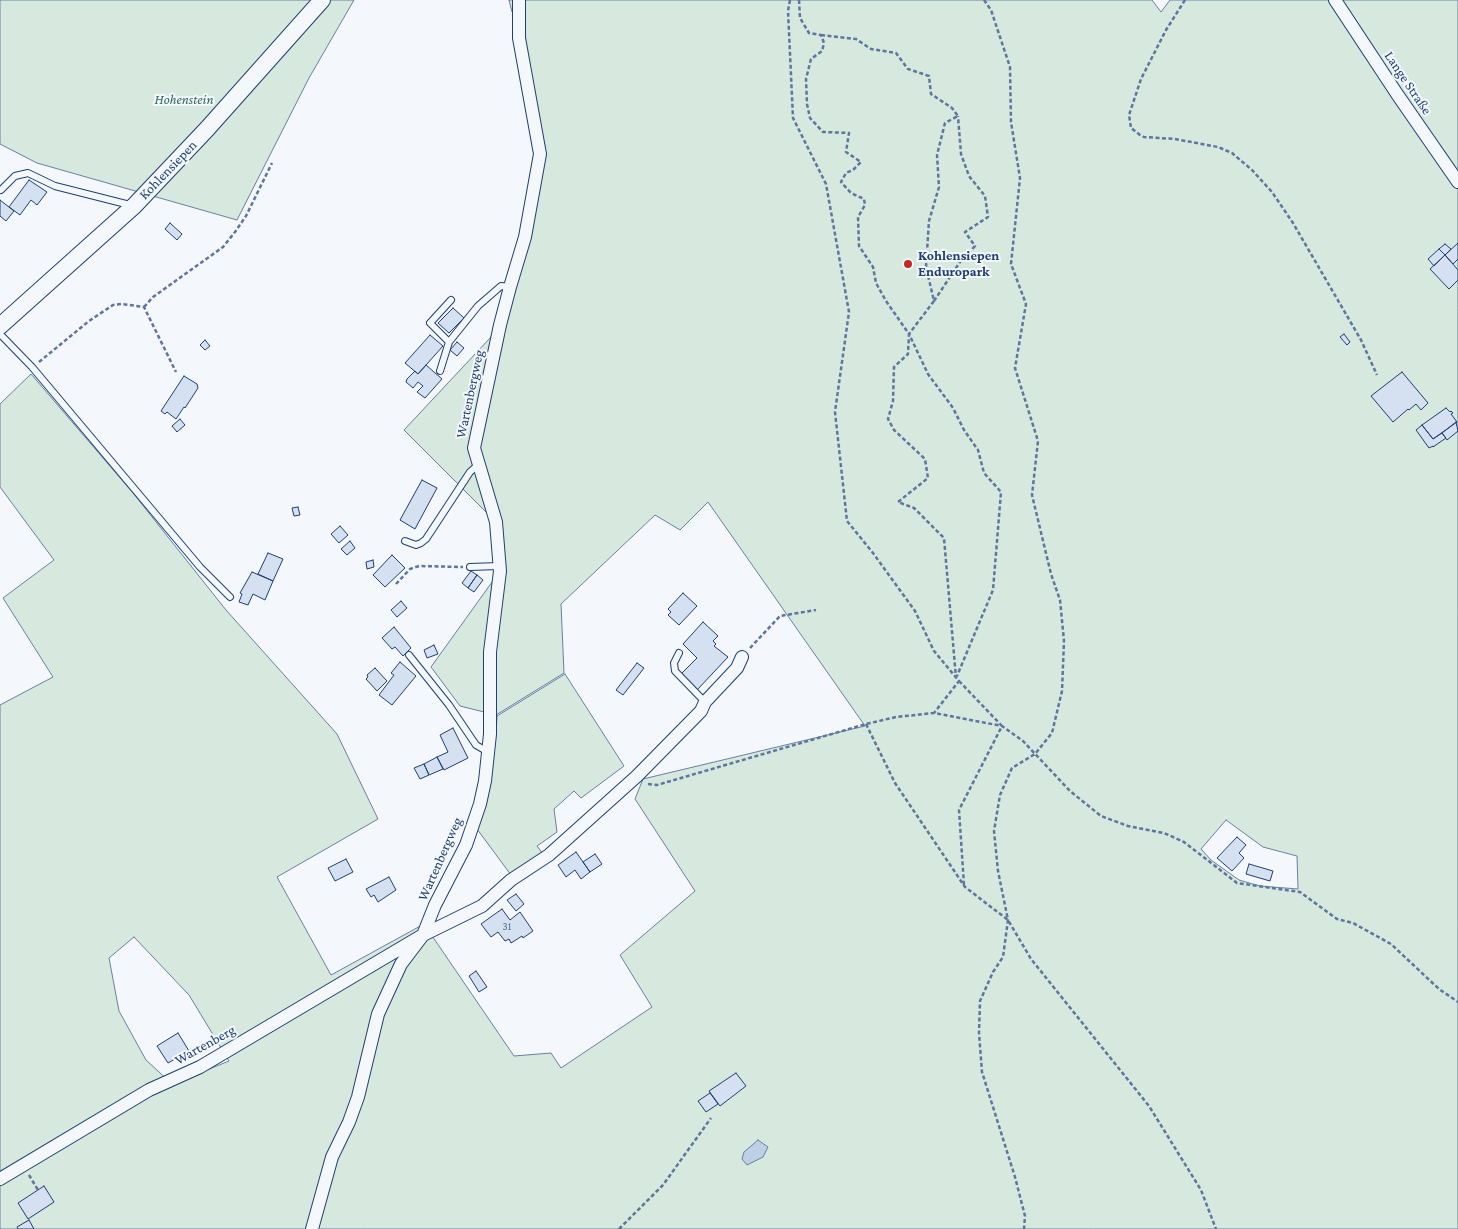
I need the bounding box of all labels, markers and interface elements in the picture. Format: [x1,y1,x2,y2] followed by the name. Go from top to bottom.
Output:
[1381,48,1435,118] street label: Lange Straße
[155,92,213,108] park label: Hohenstein
[136,137,200,203] street label: Kohlensiepen
[918,248,999,280] place label: Kohlensiepen Enduropark
[902,258,914,270] marker: Kohlensiepen Enduropark
[452,348,488,440] street label: Wartenbergweg
[414,815,466,903] street label: Wartenbergweg
[503,920,511,934] house number: 31
[172,1021,238,1069] street label: Wartenberg

